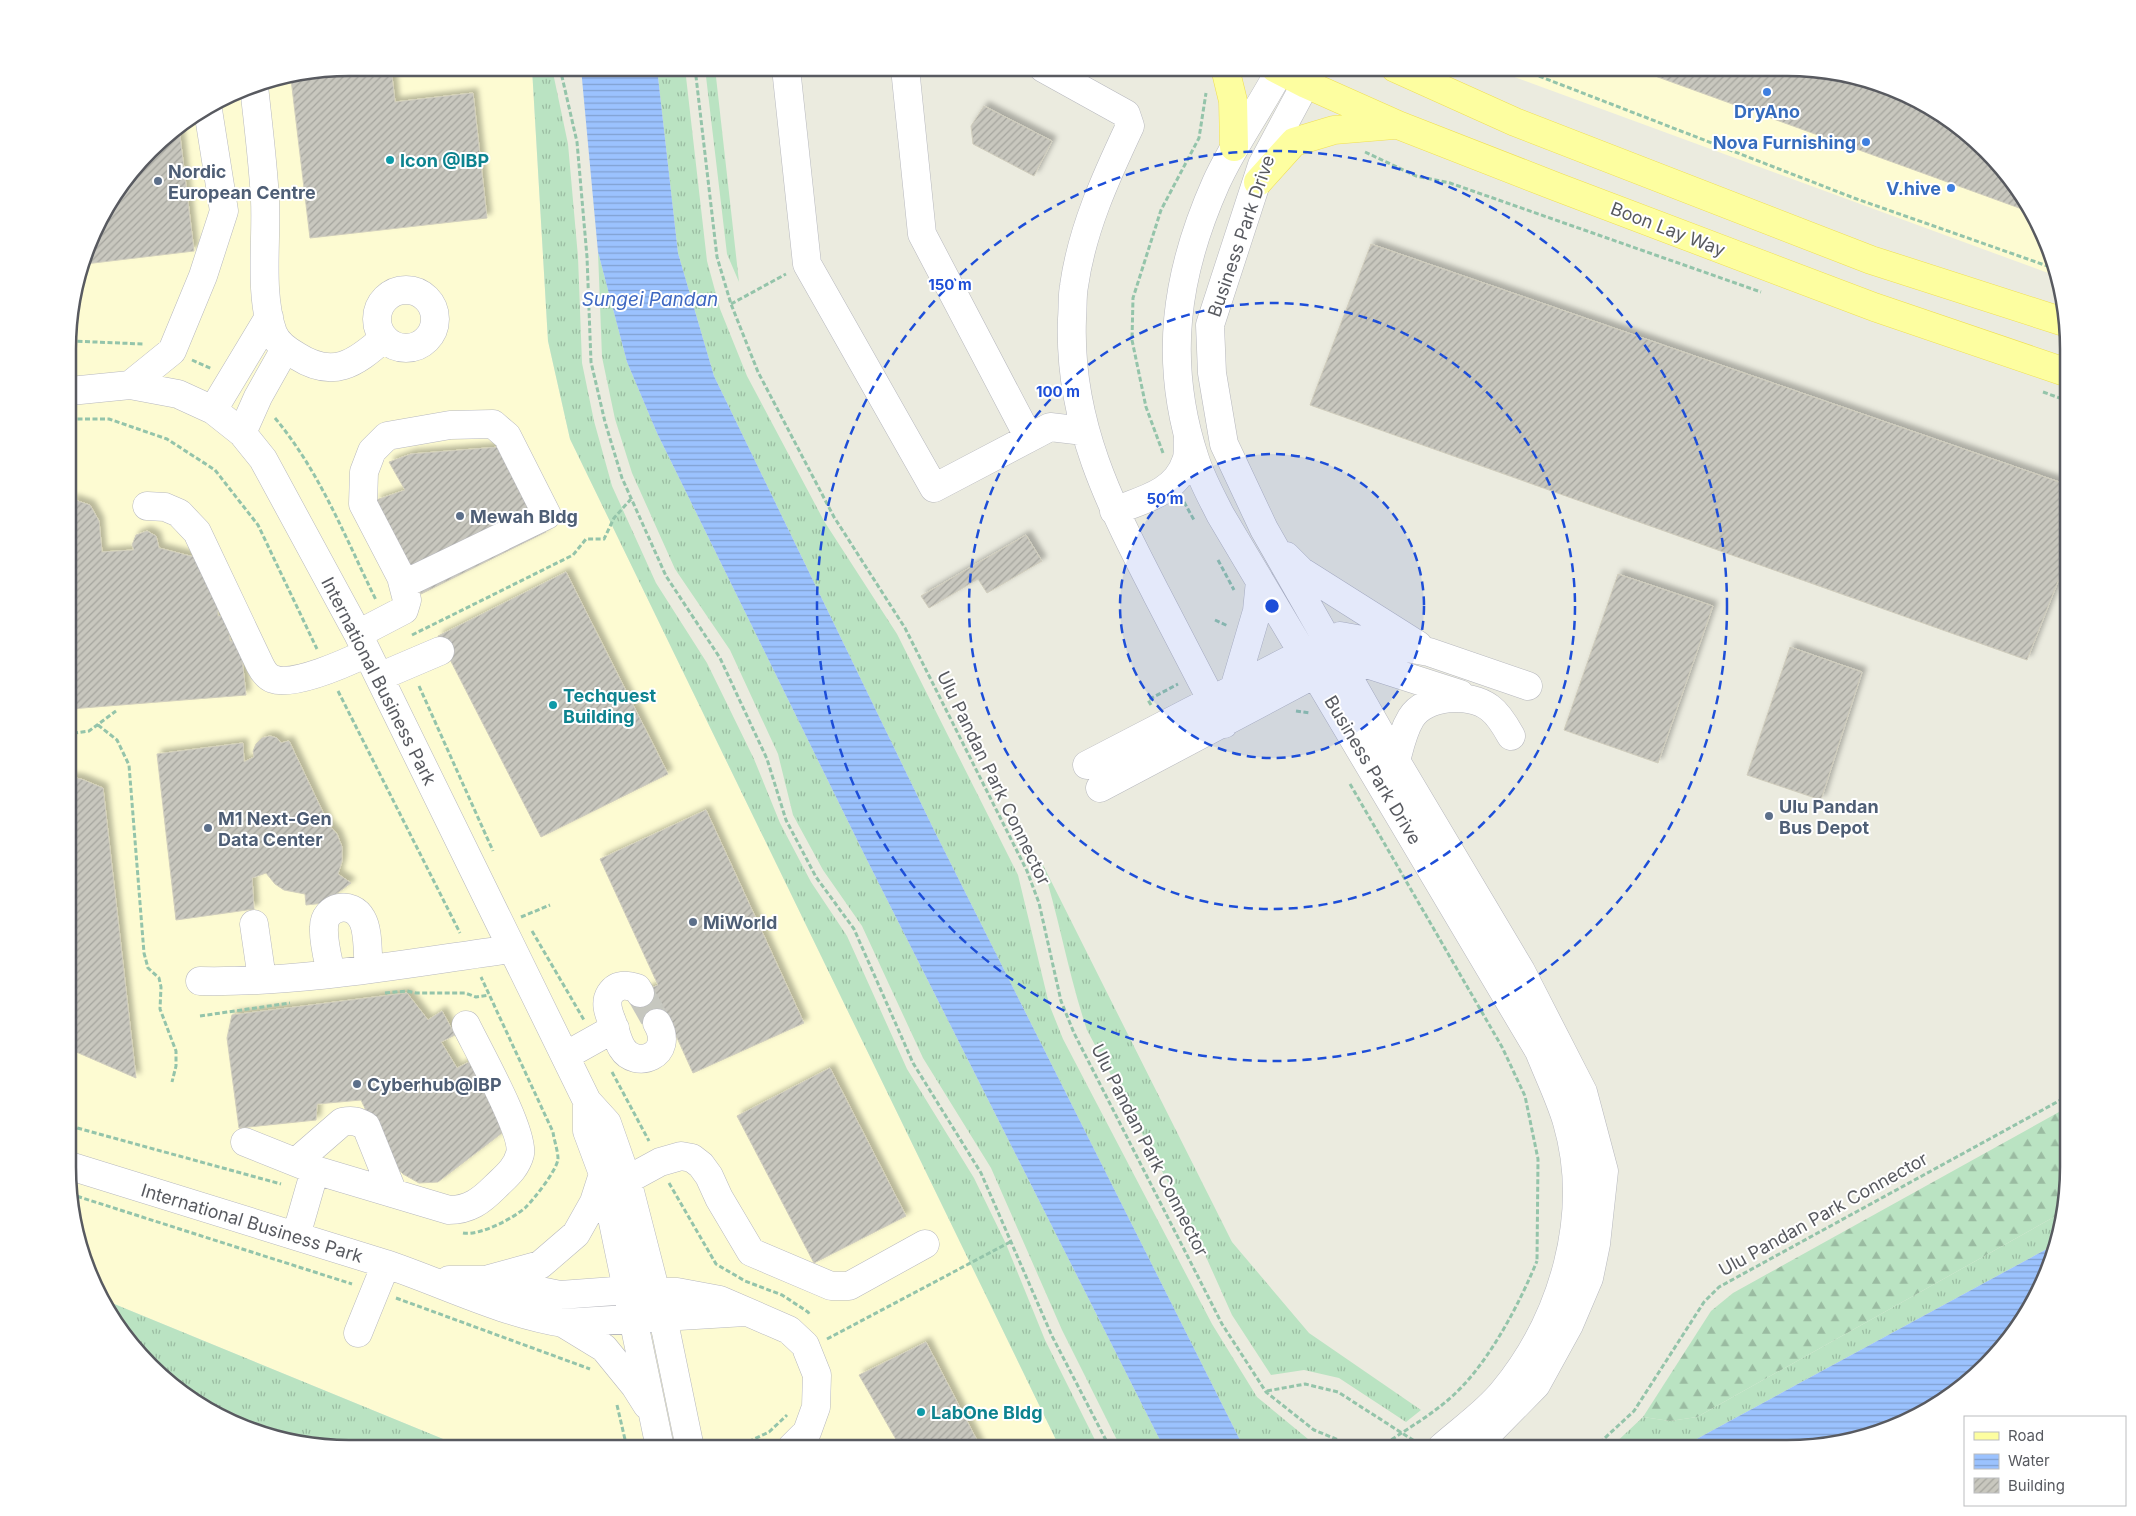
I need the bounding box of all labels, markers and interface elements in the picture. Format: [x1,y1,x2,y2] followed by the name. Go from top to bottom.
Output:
[1761,86,1773,98] marker: DryAno
[1734,101,1800,122] place label: DryAno
[1713,132,1856,153] place label: Nova Furnishing
[1860,136,1872,148] marker: Nova Furnishing
[400,150,489,171] place label: Icon @IBP
[1203,152,1279,320] street label: Business Park Drive
[384,154,396,166] marker: Icon @IBP
[168,161,316,203] place label: Nordic European Centre
[152,175,164,187] marker: Nordic European Centre
[1886,178,1941,199] place label: V.hive
[1945,182,1957,194] marker: V.hive
[1608,198,1728,260] street label: Boon Lay Way
[928,275,972,294] text: 150 m
[582,288,718,311] water label: Sungei Pandan
[1036,382,1080,401] text: 100 m
[1147,489,1183,508] text: 50 m
[470,506,578,527] place label: Mewah Bldg
[454,510,466,522] marker: Mewah Bldg
[317,573,441,789] street label: International Business Park
[1263,597,1281,615] centre of rings
[933,668,1055,889] street label: Ulu Pandan Park Connector
[563,685,656,727] place label: Techquest Building
[1320,692,1426,848] street label: Business Park Drive
[547,699,559,711] marker: Techquest Building
[1779,796,1879,838] place label: Ulu Pandan Bus Depot
[218,808,332,850] place label: M1 Next-Gen Data Center
[1763,810,1775,822] marker: Ulu Pandan Bus Depot
[202,822,214,834] marker: M1 Next-Gen Data Center
[703,912,777,933] place label: MiWorld
[687,916,699,928] marker: MiWorld
[1087,1040,1213,1260] street label: Ulu Pandan Park Connector
[367,1074,502,1095] place label: Cyberhub@IBP
[351,1078,363,1090] marker: Cyberhub@IBP
[1715,1148,1931,1280] street label: Ulu Pandan Park Connector
[139,1179,365,1267] street label: International Business Park
[931,1402,1043,1423] place label: LabOne Bldg
[915,1406,927,1418] marker: LabOne Bldg
[1964,1416,2126,1506] legend
[2008,1426,2044,1445] text: Road
[2008,1451,2050,1470] text: Water
[2008,1476,2065,1495] text: Building

